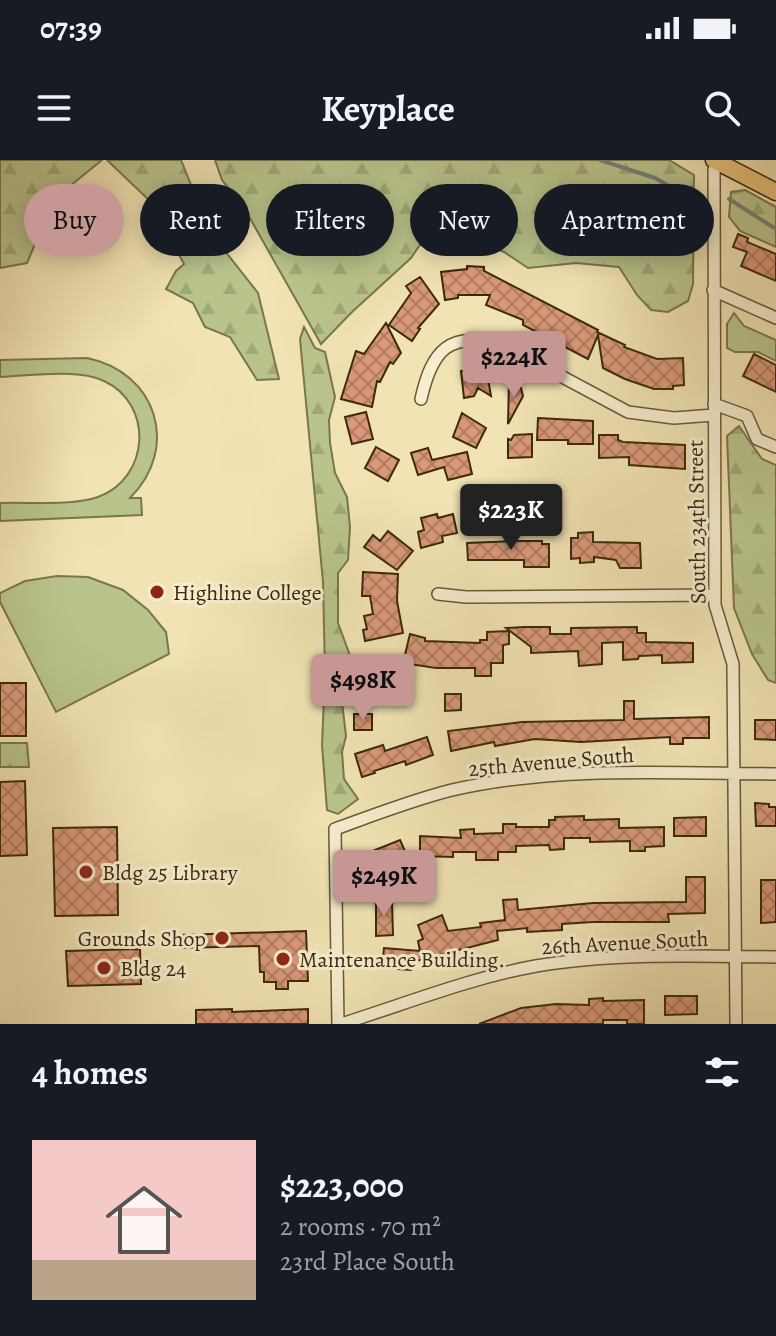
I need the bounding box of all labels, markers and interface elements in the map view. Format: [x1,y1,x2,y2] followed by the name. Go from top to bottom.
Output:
[40,8,102,48] text: 07:39
[321,84,455,133] text: Keyplace
[32,86,76,130] icon: menu
[700,86,744,130] icon: search
[24,184,124,256] chip: Buy
[140,184,250,256] chip: Rent
[266,184,394,256] chip: Filters
[410,184,518,256] chip: New
[534,184,714,256] chip: Apartment
[458,331,570,399] pin: $224K
[481,339,547,374] text: $224K
[681,439,713,604] street label: South 234th Street
[455,484,567,552] pin: $223K
[478,492,544,527] text: $223K
[173,578,322,608] place label: Highline College
[148,583,166,601] marker: Highline College
[307,654,419,722] pin: $498K
[330,662,396,697] text: $498K
[467,740,635,784] street label: 25th Avenue South
[328,850,440,918] pin: $249K
[102,858,238,888] place label: Bldg 25 Library
[351,858,417,893] text: $249K
[77,863,95,881] marker: Bldg 25 Library
[78,924,206,954] place label: Grounds Shop
[541,924,709,962] street label: 26th Avenue South
[213,929,231,947] marker: Grounds Shop
[299,945,505,975] place label: Maintenance Building.
[274,950,292,968] marker: Maintenance Building.
[120,954,186,984] place label: Bldg 24
[95,959,113,977] marker: Bldg 24
[32,1049,148,1096] text: 4 homes
[700,1050,744,1094] icon: filters
[280,1162,404,1209] text: $223,000
[96,1172,192,1268] icon: home
[280,1209,441,1244] text: 2 rooms · 70 m²
[280,1244,455,1279] text: 23rd Place South

